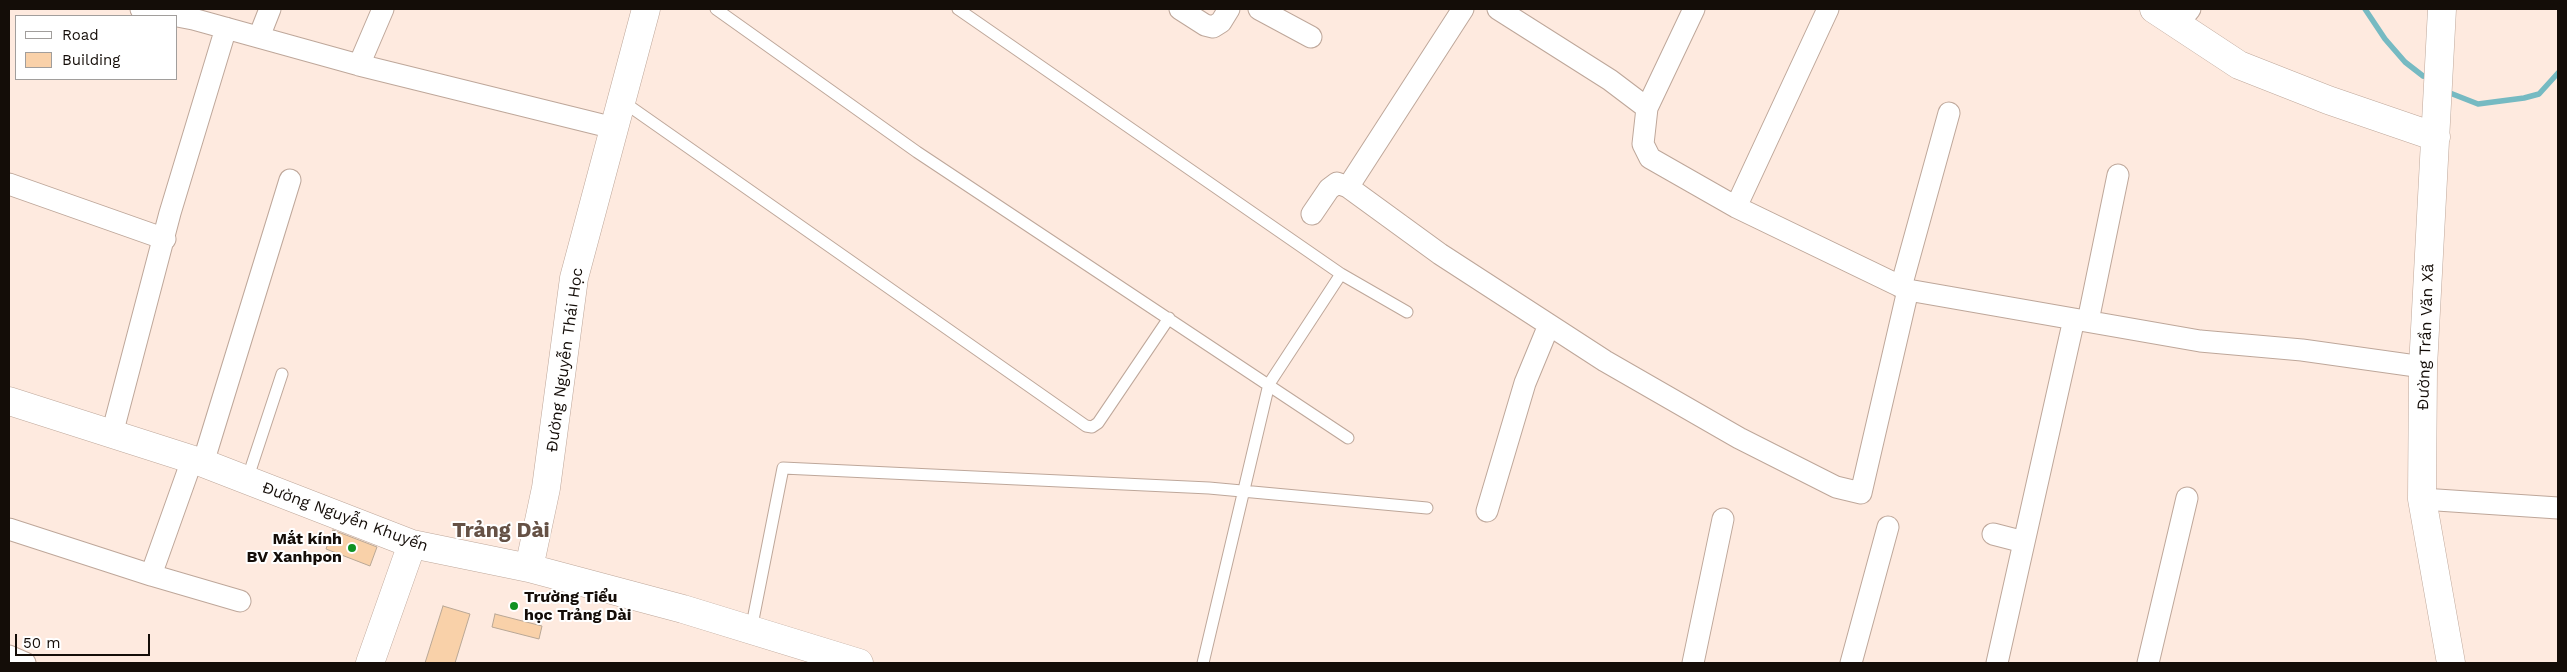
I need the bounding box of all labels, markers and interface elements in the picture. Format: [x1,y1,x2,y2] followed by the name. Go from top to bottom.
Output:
[15,15,178,80] legend
[62,26,99,44] text: Road
[62,51,120,69] text: Building
[2414,263,2438,411] street label: Đường Trần Văn Xã
[543,267,587,453] street label: Đường Nguyễn Thái Học
[259,478,431,556] street label: Đường Nguyễn Khuyến
[452,518,550,544] district label: Trảng Dài
[246,529,342,567] place label: Mắt kính BV Xanhpon
[346,542,358,554] marker: Mắt kính BV Xanhpon
[524,587,631,625] place label: Trường Tiểu học Trảng Dài
[508,600,520,612] marker: Trường Tiểu học Trảng Dài
[18,624,152,656] scale bar
[23,634,60,652] text: 50 m

